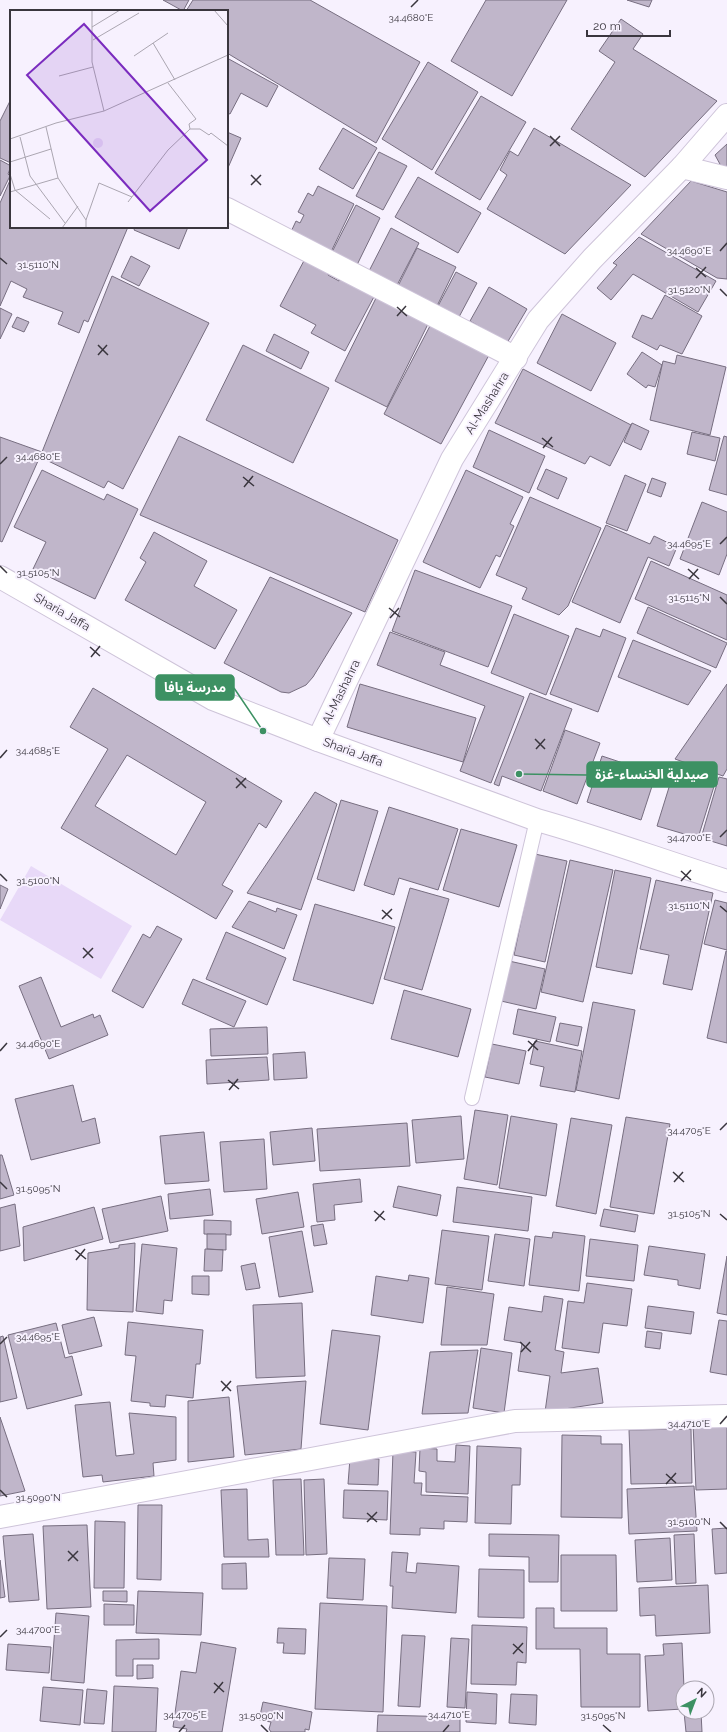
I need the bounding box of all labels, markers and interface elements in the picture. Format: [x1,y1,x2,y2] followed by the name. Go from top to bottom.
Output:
[10,10,228,228] inset map
[389,12,433,23] text: 34.4680°E
[587,12,670,38] scale bar
[593,19,621,33] text: 20 m
[667,245,711,256] text: 34.4690°E
[17,259,59,270] text: 31.5110°N
[668,284,710,295] text: 31.5120°N
[462,369,512,437] street label: Al-Mashahra
[16,451,60,462] text: 34.4680°E
[667,538,711,549] text: 34.4695°E
[16,567,60,578] text: 31.5105°N
[31,590,93,634] street label: Sharia Jaffa
[668,592,710,603] text: 31.5115°N
[319,657,363,727] street label: Al-Mashahra
[156,675,234,700] callout: مدرسة يافا
[164,680,226,695] text: مدرسة يافا
[321,735,385,769] street label: Sharia Jaffa
[16,745,60,756] text: 34.4685°E
[587,762,717,787] callout: صيدلية الخنساء-غزة
[595,767,709,782] text: صيدلية الخنساء-غزة
[667,832,711,843] text: 34.4700°E
[16,875,60,886] text: 31.5100°N
[668,900,710,911] text: 31.5110°N
[16,1038,60,1049] text: 34.4690°E
[667,1125,711,1136] text: 34.4705°E
[16,1183,60,1194] text: 31.5095°N
[667,1208,711,1219] text: 31.5105°N
[16,1331,60,1342] text: 34.4695°E
[668,1418,710,1429] text: 34.4710°E
[15,1492,61,1503] text: 31.5090°N
[667,1516,711,1527] text: 31.5100°N
[16,1624,60,1635] text: 34.4700°E
[675,1680,715,1720] north arrow
[694,1685,709,1701] text: N
[163,1709,207,1720] text: 34.4705°E
[428,1709,470,1720] text: 34.4710°E
[238,1710,284,1721] text: 31.5090°N
[581,1710,625,1721] text: 31.5095°N

